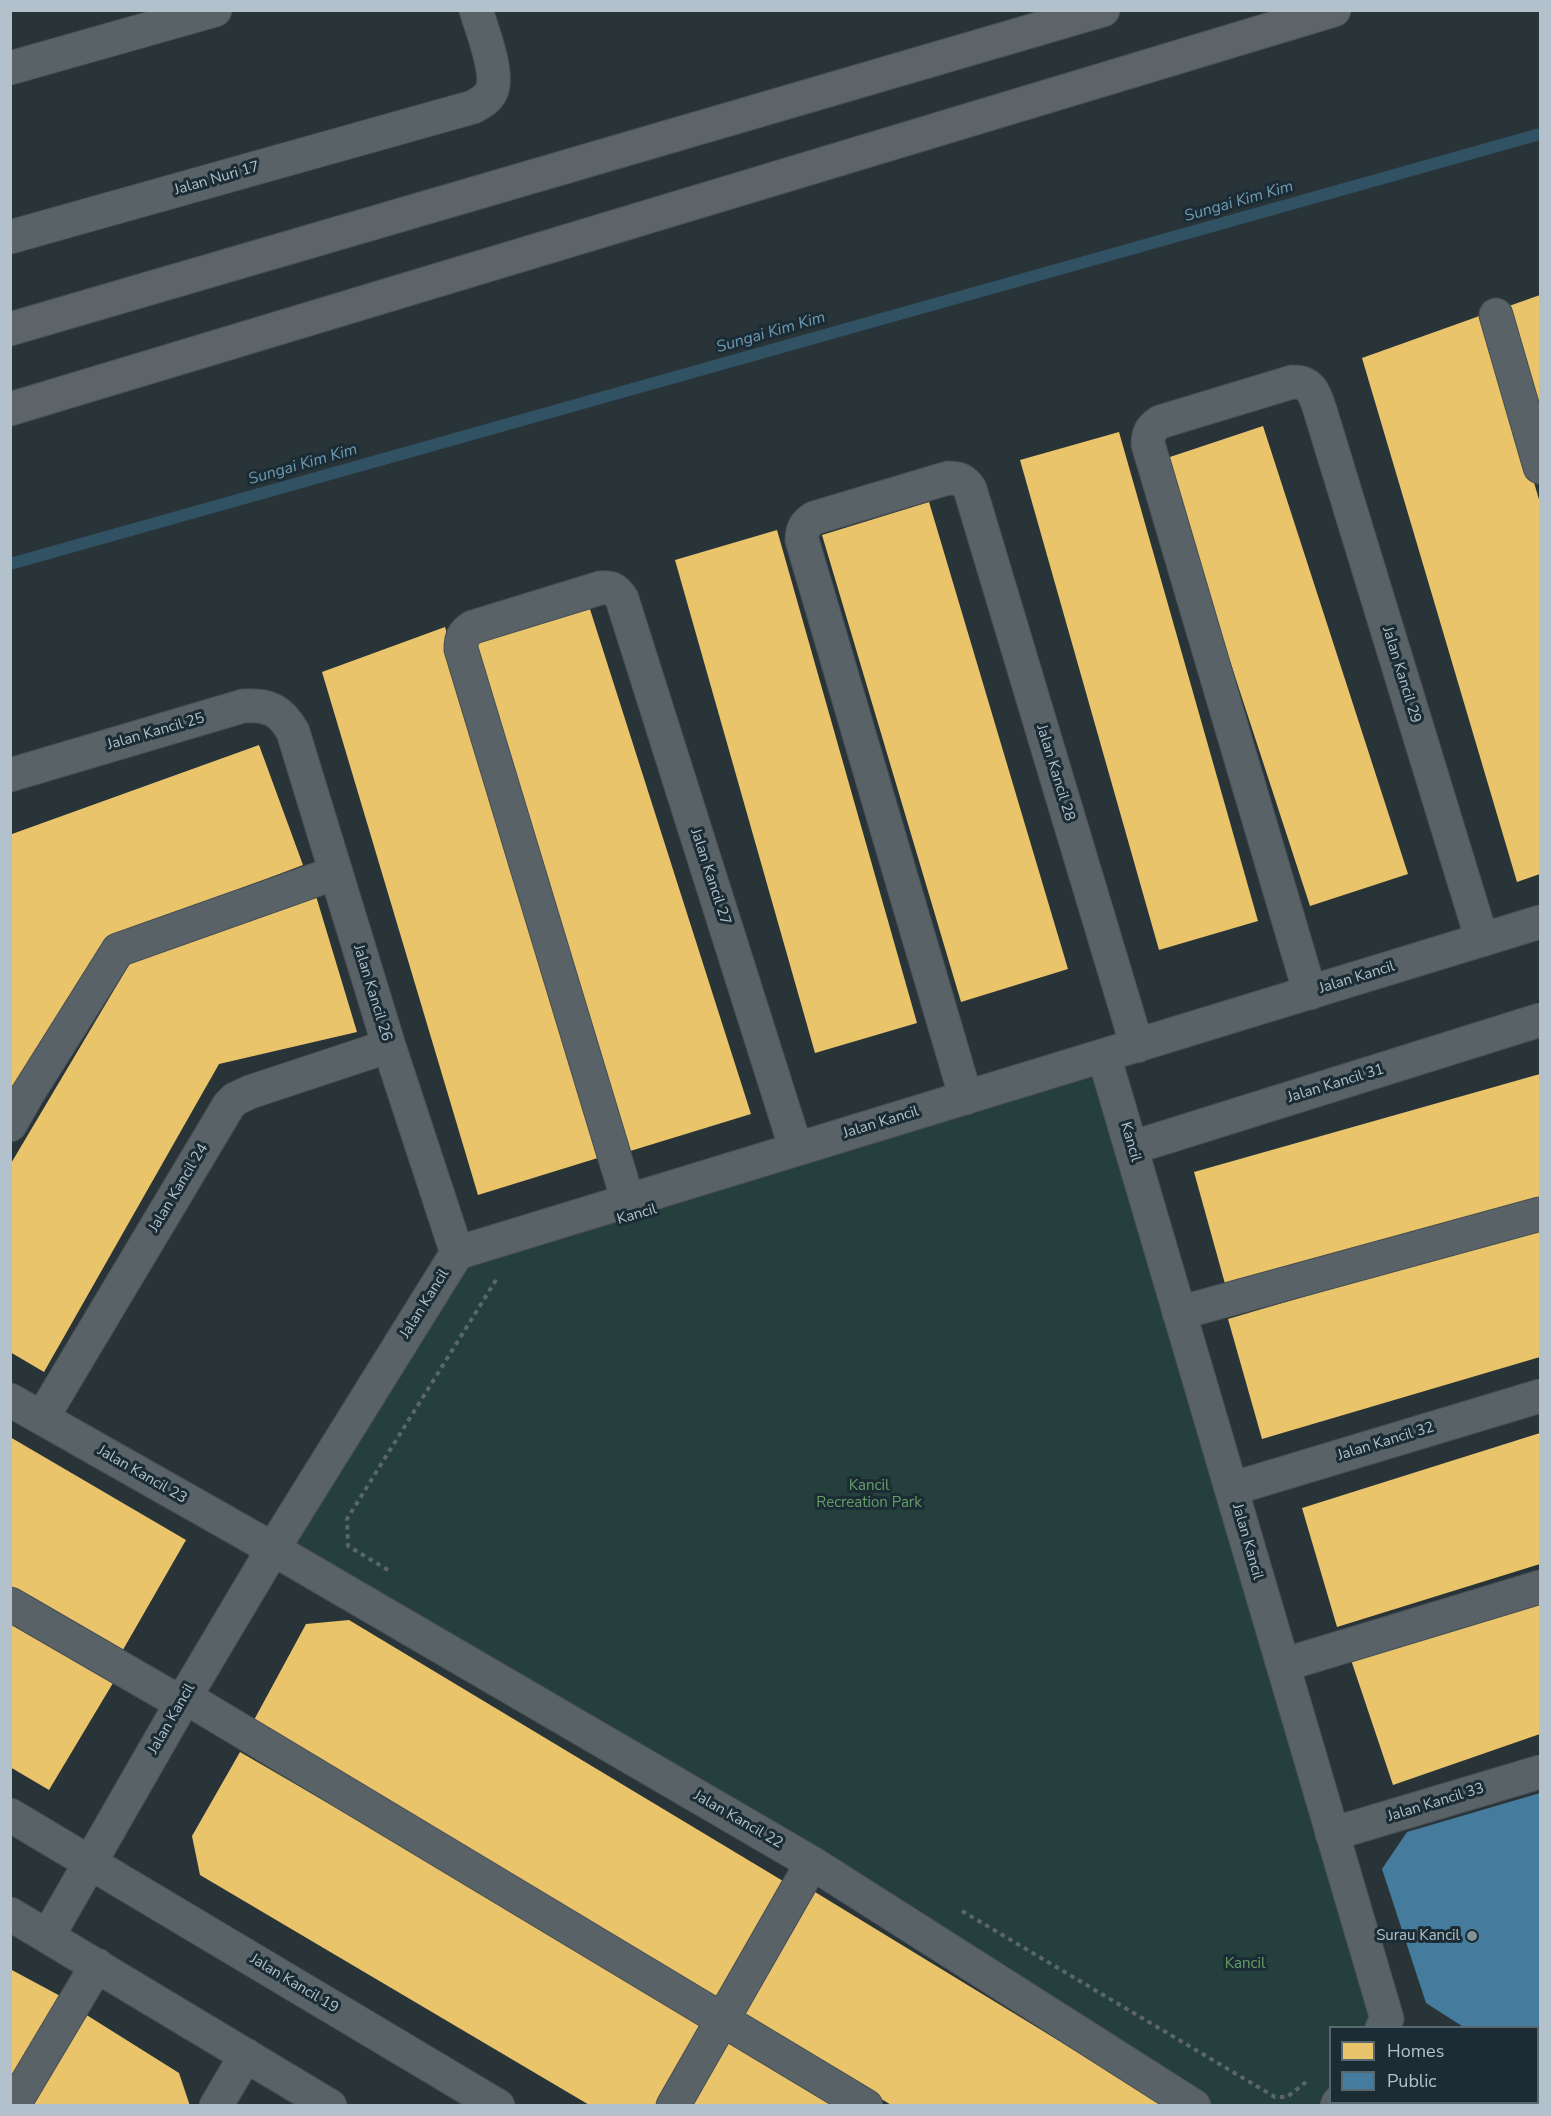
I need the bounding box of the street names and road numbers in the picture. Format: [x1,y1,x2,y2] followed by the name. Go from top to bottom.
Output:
[172,158,262,200] street label: Jalan Nuri 17
[1378,624,1424,726] street label: Jalan Kancil 29
[105,710,207,754] street label: Jalan Kancil 25
[1032,722,1078,824] street label: Jalan Kancil 28
[686,827,734,927] street label: Jalan Kancil 27
[349,942,395,1044] street label: Jalan Kancil 26
[1317,958,1397,998] street label: Jalan Kancil
[1285,1061,1387,1107] street label: Jalan Kancil 31
[841,1103,921,1143] street label: Jalan Kancil
[1116,1120,1144,1164] street label: Kancil
[145,1140,213,1236] street label: Jalan Kancil 24
[615,1201,659,1229] street label: Kancil
[397,1266,453,1342] street label: Jalan Kancil
[1335,1419,1437,1465] street label: Jalan Kancil 32
[94,1442,190,1508] street label: Jalan Kancil 23
[1228,1502,1266,1582] street label: Jalan Kancil
[145,1681,199,1757] street label: Jalan Kancil
[1385,1780,1487,1826] street label: Jalan Kancil 33
[690,1787,786,1853] street label: Jalan Kancil 22
[246,1950,342,2018] street label: Jalan Kancil 19

